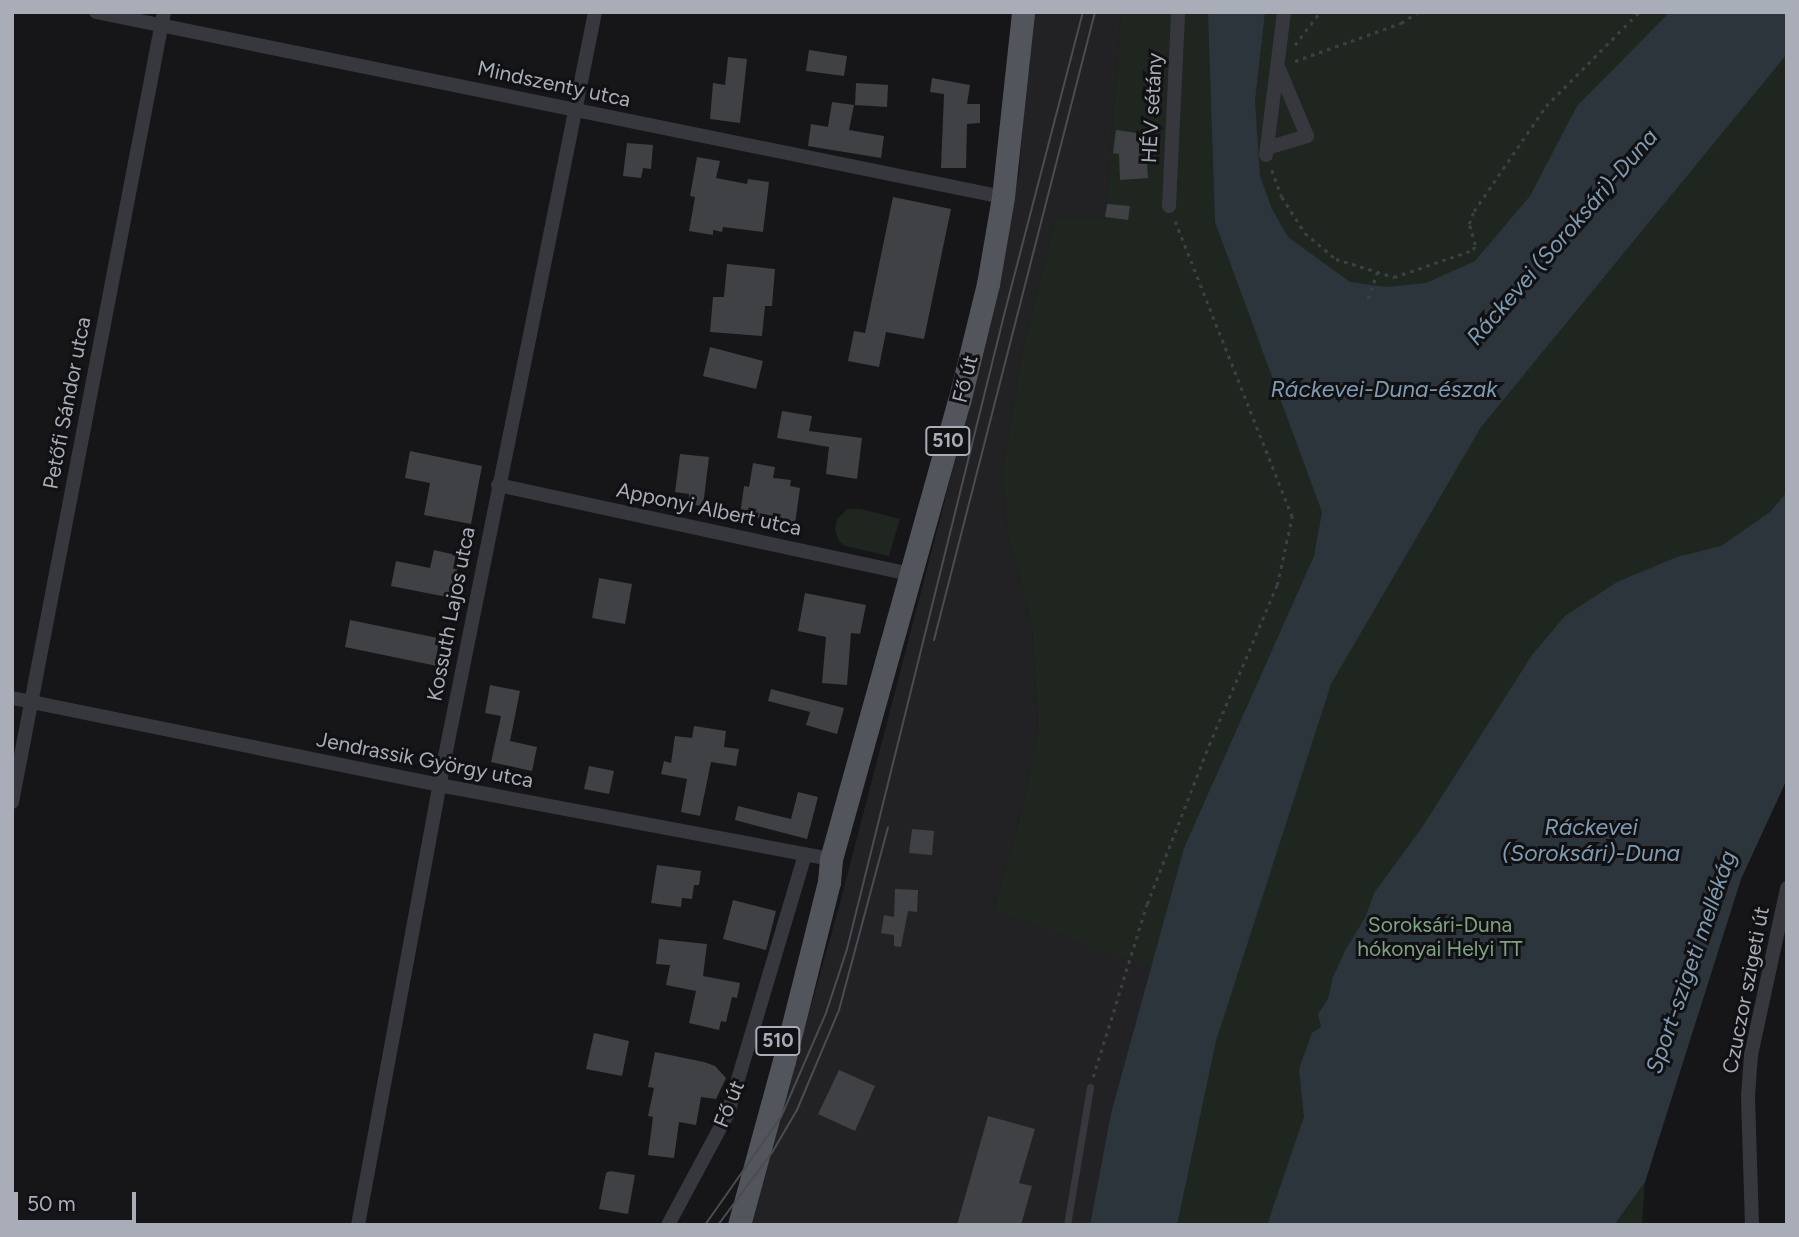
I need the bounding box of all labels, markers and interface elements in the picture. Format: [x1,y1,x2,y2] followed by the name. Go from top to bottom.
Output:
[1137,52,1167,164] street label: HÉV sétány
[475,55,633,113] street label: Mindszenty utca
[1461,123,1663,351] water label: Ráckevei (Soroksári)-Duna
[38,315,96,491] street label: Petőfi Sándor utca
[947,353,983,405] street label: Fő út
[1270,375,1498,403] water label: Ráckevei-Duna-észak
[925,426,971,456] road number: 510
[614,477,804,541] street label: Apponyi Albert utca
[422,525,480,703] street label: Kossuth Lajos utca
[315,727,535,793] street label: Jendrassik György utca
[1502,813,1680,867] water label: Ráckevei (Soroksári)-Duna
[1640,847,1742,1077] water label: Sport-szigeti mellékág
[1717,904,1775,1076] street label: Czuczor szigeti út
[1357,912,1523,962] park label: Soroksári-Duna hókonyai Helyi TT
[755,1026,801,1056] road number: 510
[708,1077,750,1131] street label: Fő út
[18,1178,140,1222] scale bar
[27,1191,76,1216] text: 50 m

